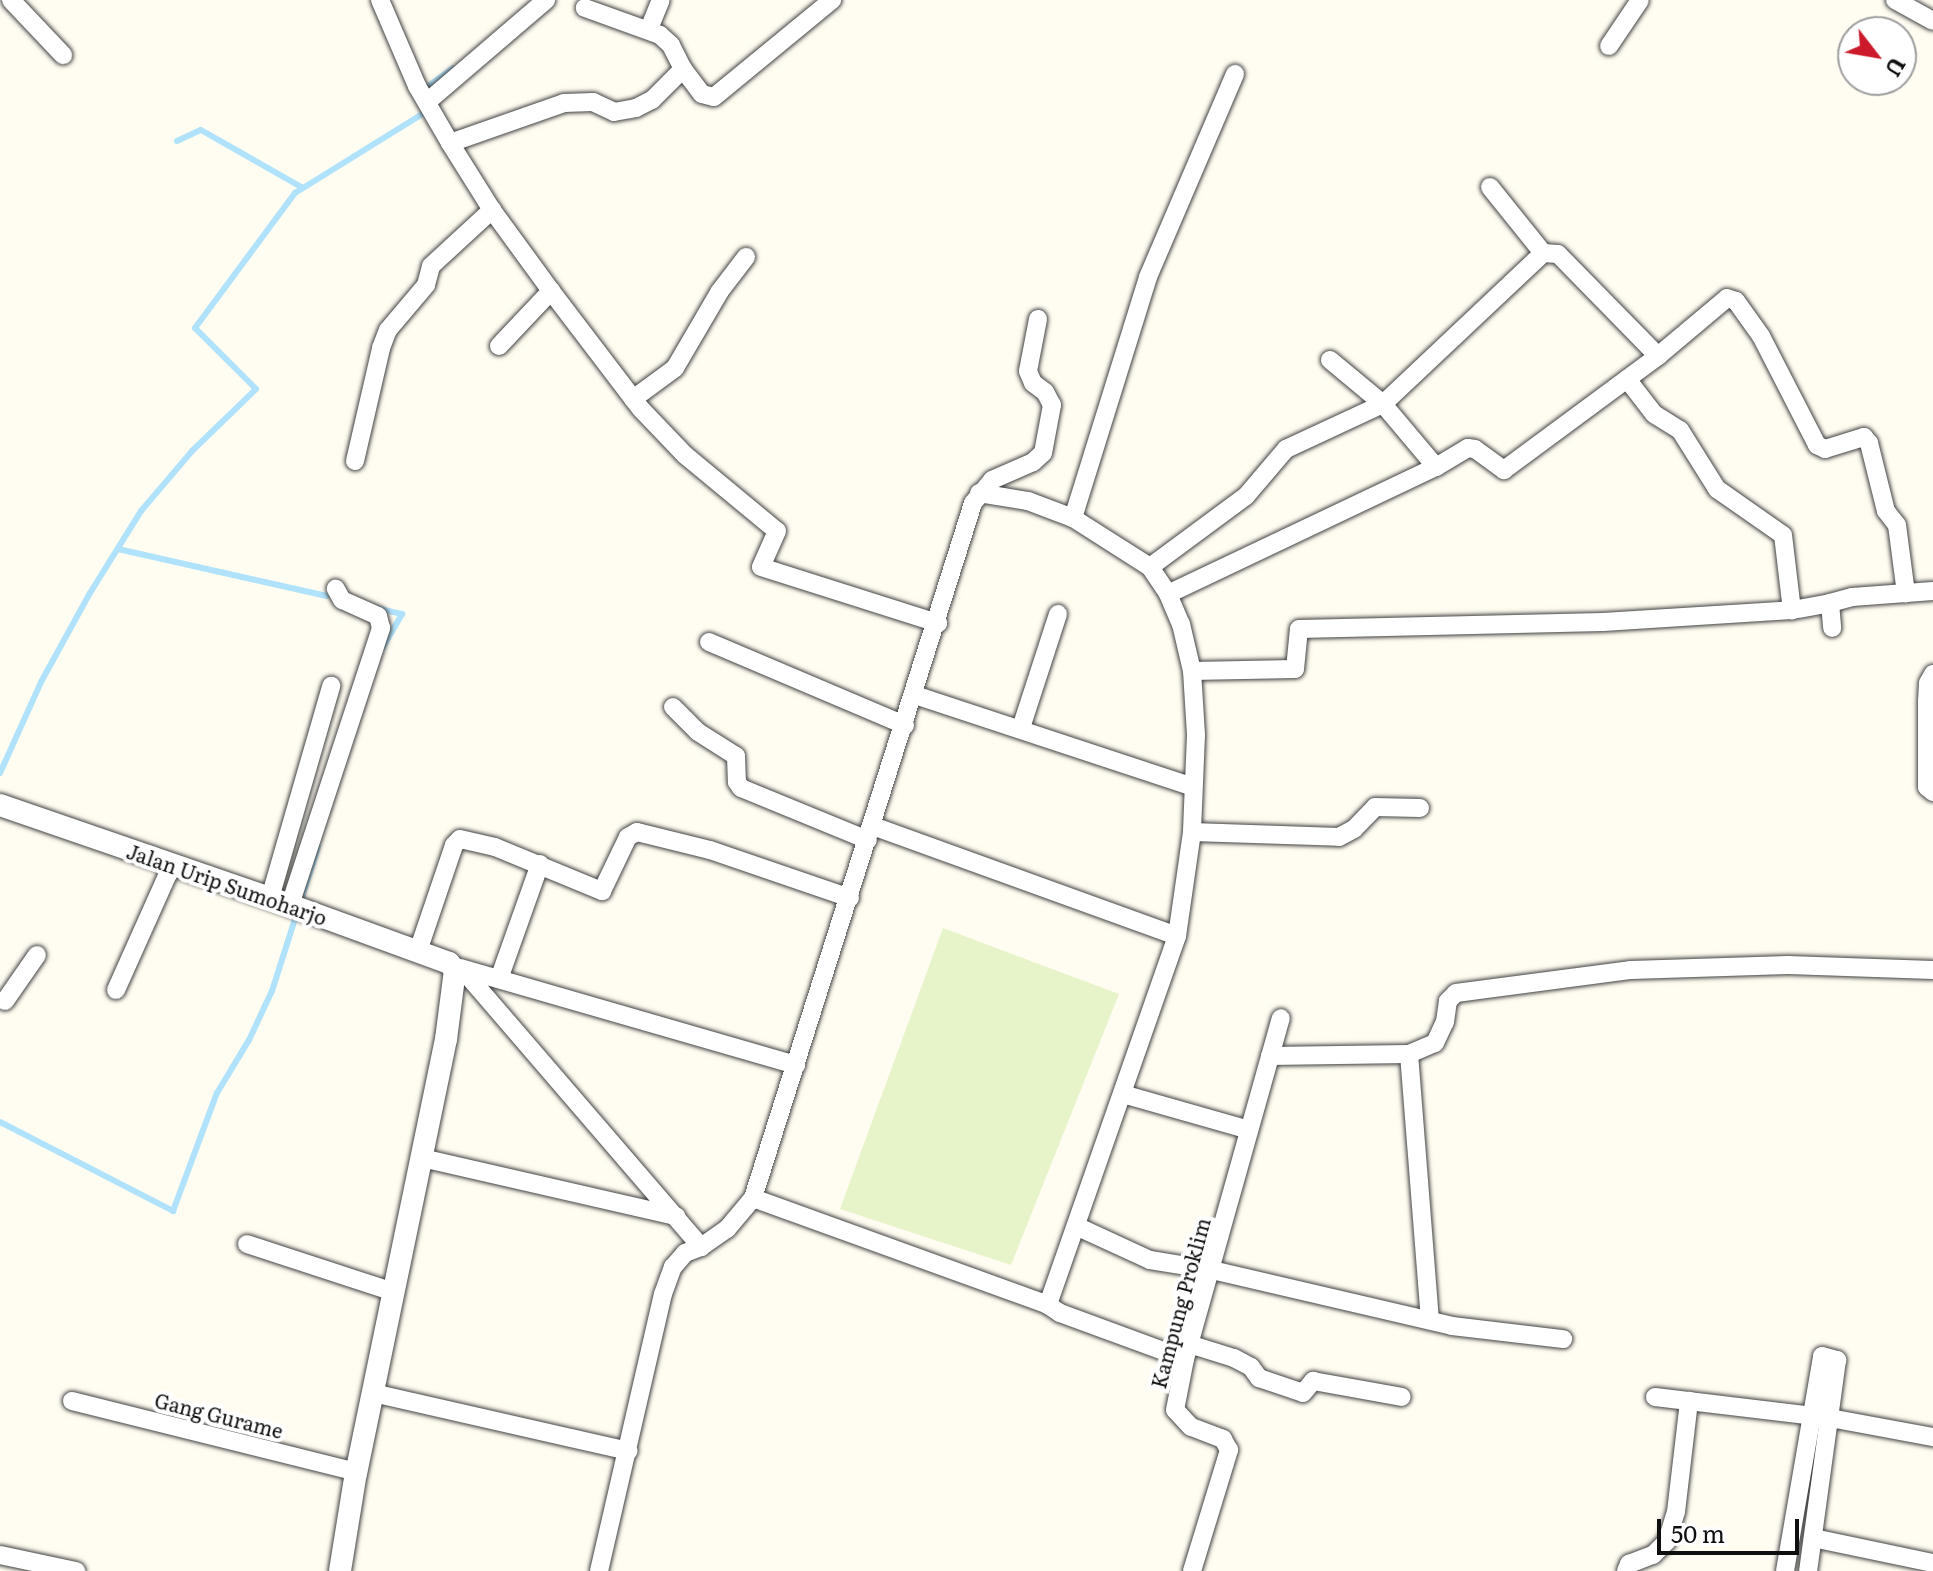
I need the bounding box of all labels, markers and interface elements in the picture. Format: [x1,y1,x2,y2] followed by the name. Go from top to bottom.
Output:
[1837,16,1917,96] north arrow
[1878,52,1915,83] text: U
[124,838,330,930] street label: Jalan Urip Sumoharjo
[1146,1215,1214,1391] street label: Kampung Proklim
[152,1387,286,1443] street label: Gang Gurame
[1661,1503,1803,1553] scale bar
[1671,1515,1725,1550] text: 50 m

